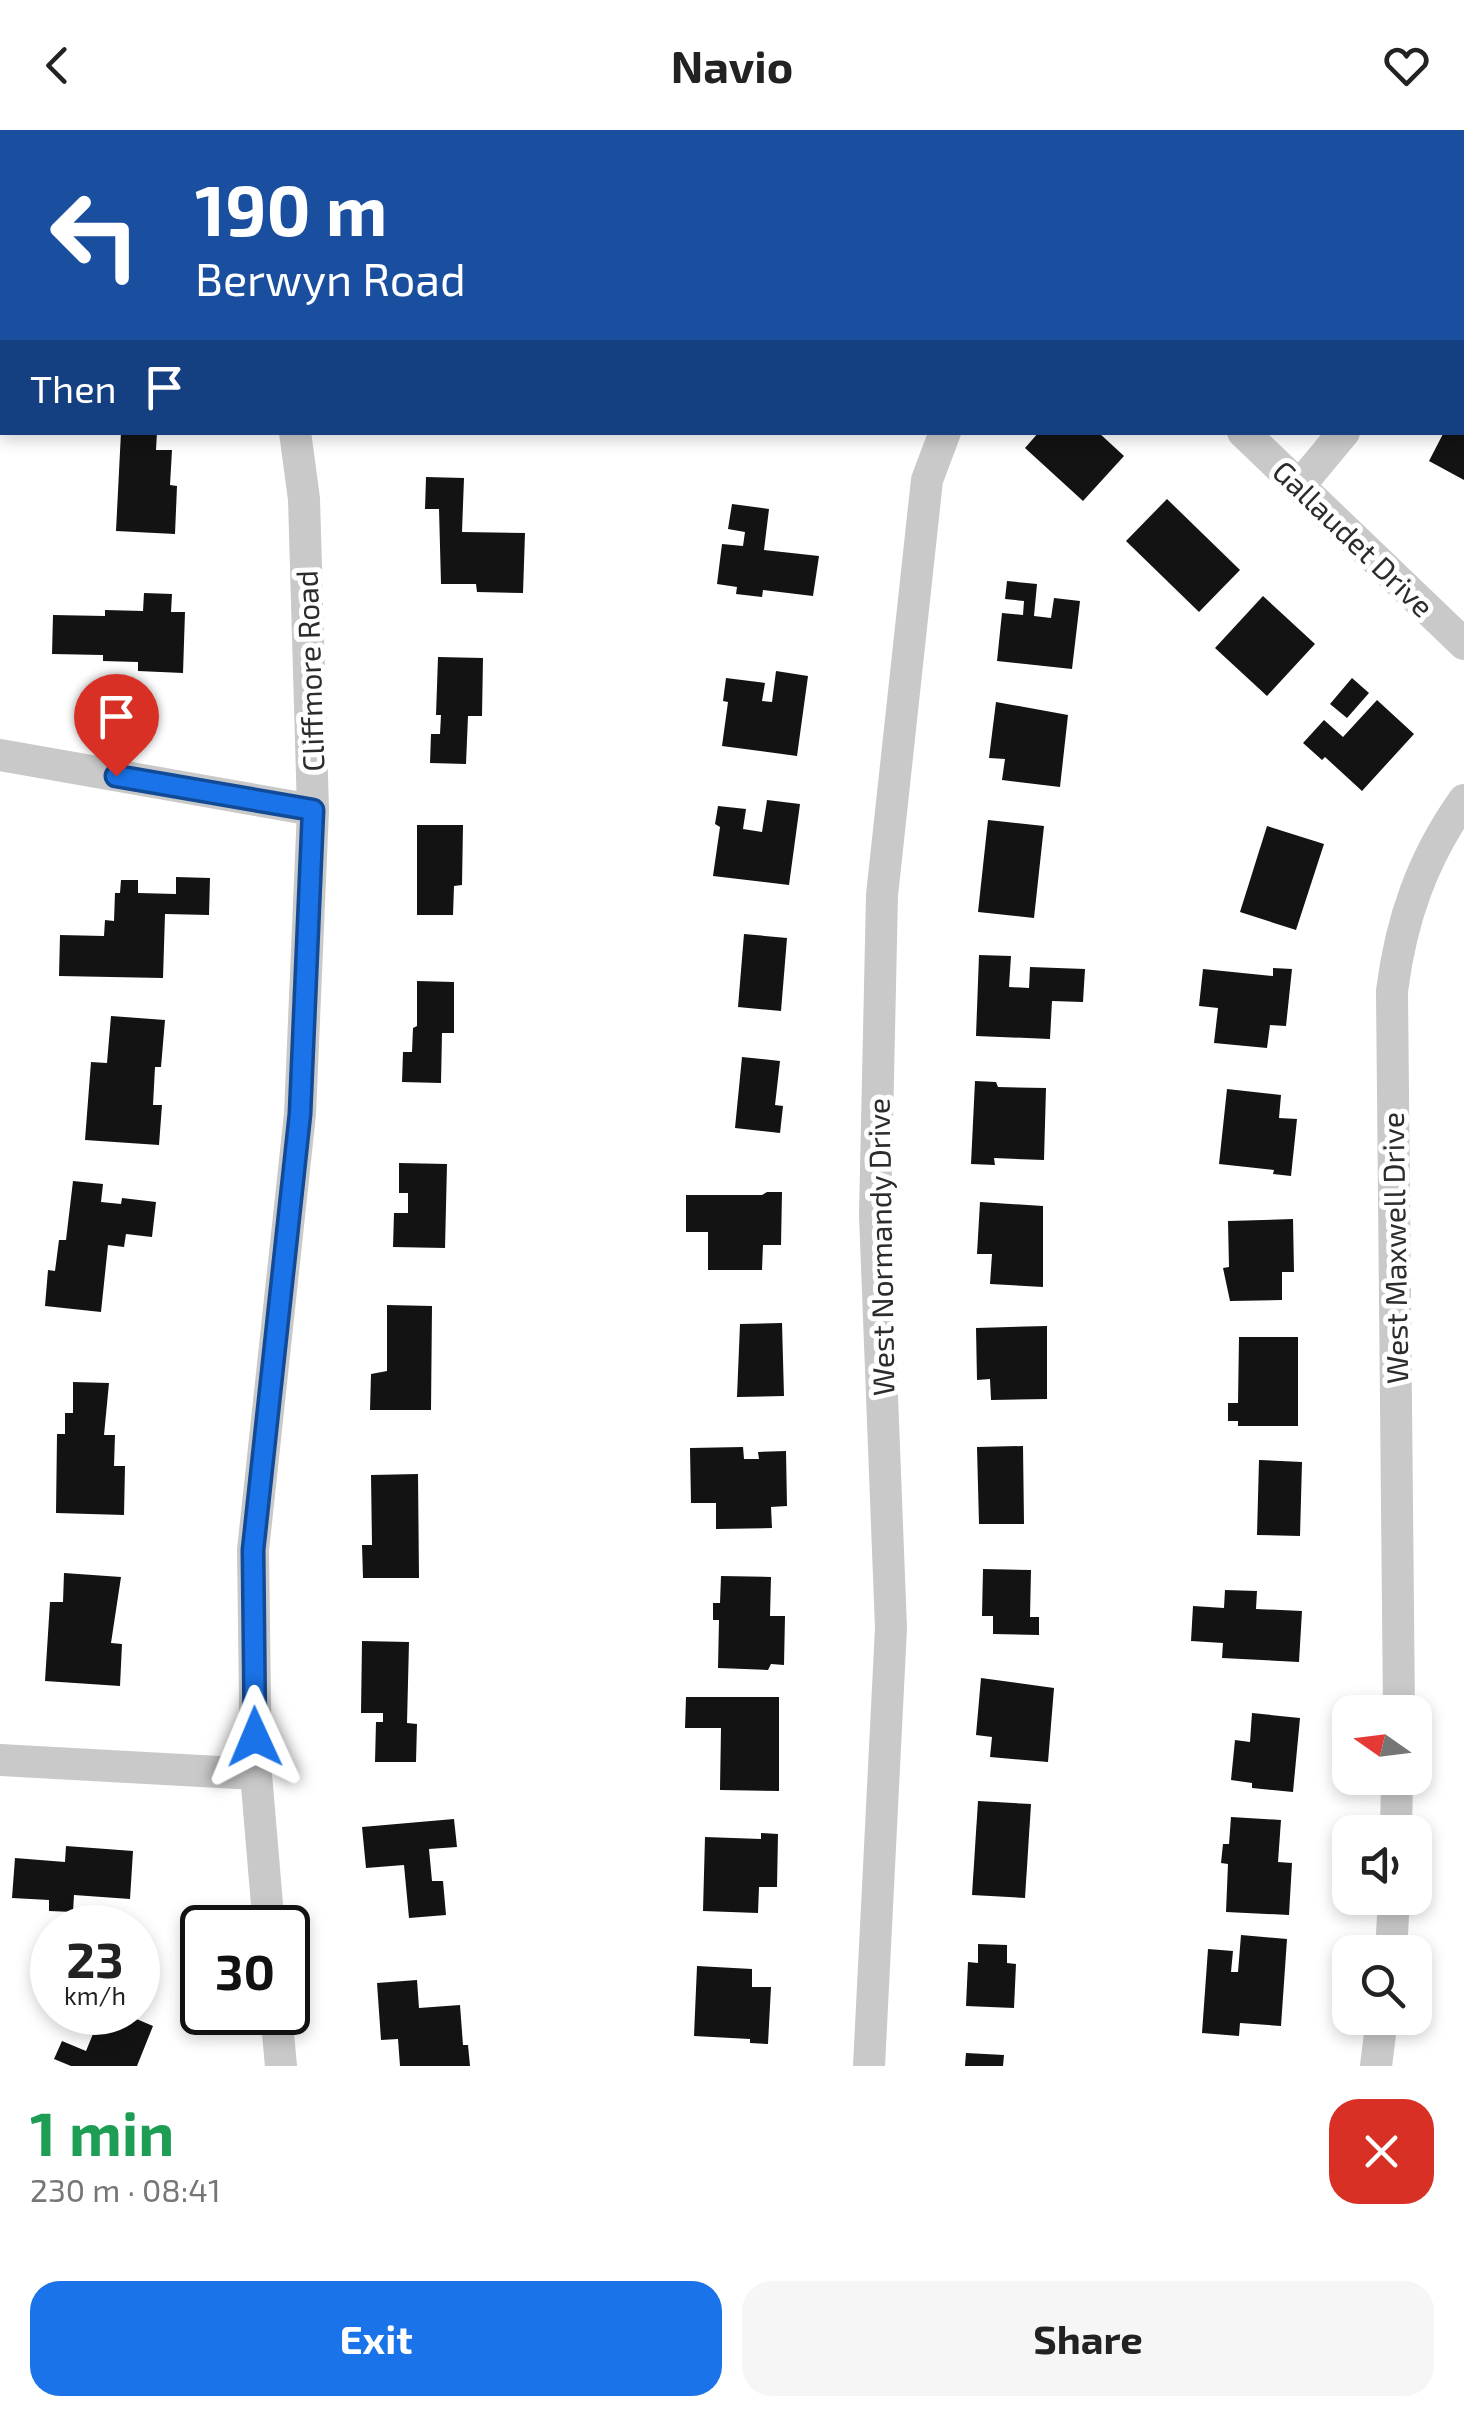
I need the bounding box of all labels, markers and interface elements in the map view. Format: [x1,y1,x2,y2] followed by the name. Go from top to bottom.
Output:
[30,38,85,93] icon: back
[671,38,793,92] text: Navio
[1379,38,1434,93] icon: heart
[195,166,388,250] text: 190 m
[30,170,160,300] icon: left
[195,251,466,305] text: Berwyn Road
[137,360,192,415] icon: arrive
[30,365,117,411] text: Then
[1266,452,1442,624] street label: Gallaudet Drive
[287,570,331,772] street label: Cliffmore Road
[74,674,159,777] pin
[89,689,144,744] icon: arrive
[859,1098,901,1396] street label: West Normandy Drive
[1374,1112,1414,1384] street label: West Maxwell Drive
[203,1685,307,1789] position arrow
[1332,1695,1432,1795] north arrow
[1332,1695,1432,2035] map controls
[1332,1815,1432,1915] button: sound
[180,1905,310,2035] speed limit sign: 30
[66,1928,124,1988] text: 23
[1332,1935,1432,2035] button: search
[64,1980,126,2010] text: km/h
[30,2096,174,2168] text: 1 min
[1329,2099,1434,2204] button: close
[30,2170,221,2208] text: 230 m · 08:41
[30,2281,722,2396] button: Exit
[742,2281,1434,2396] button: Share

